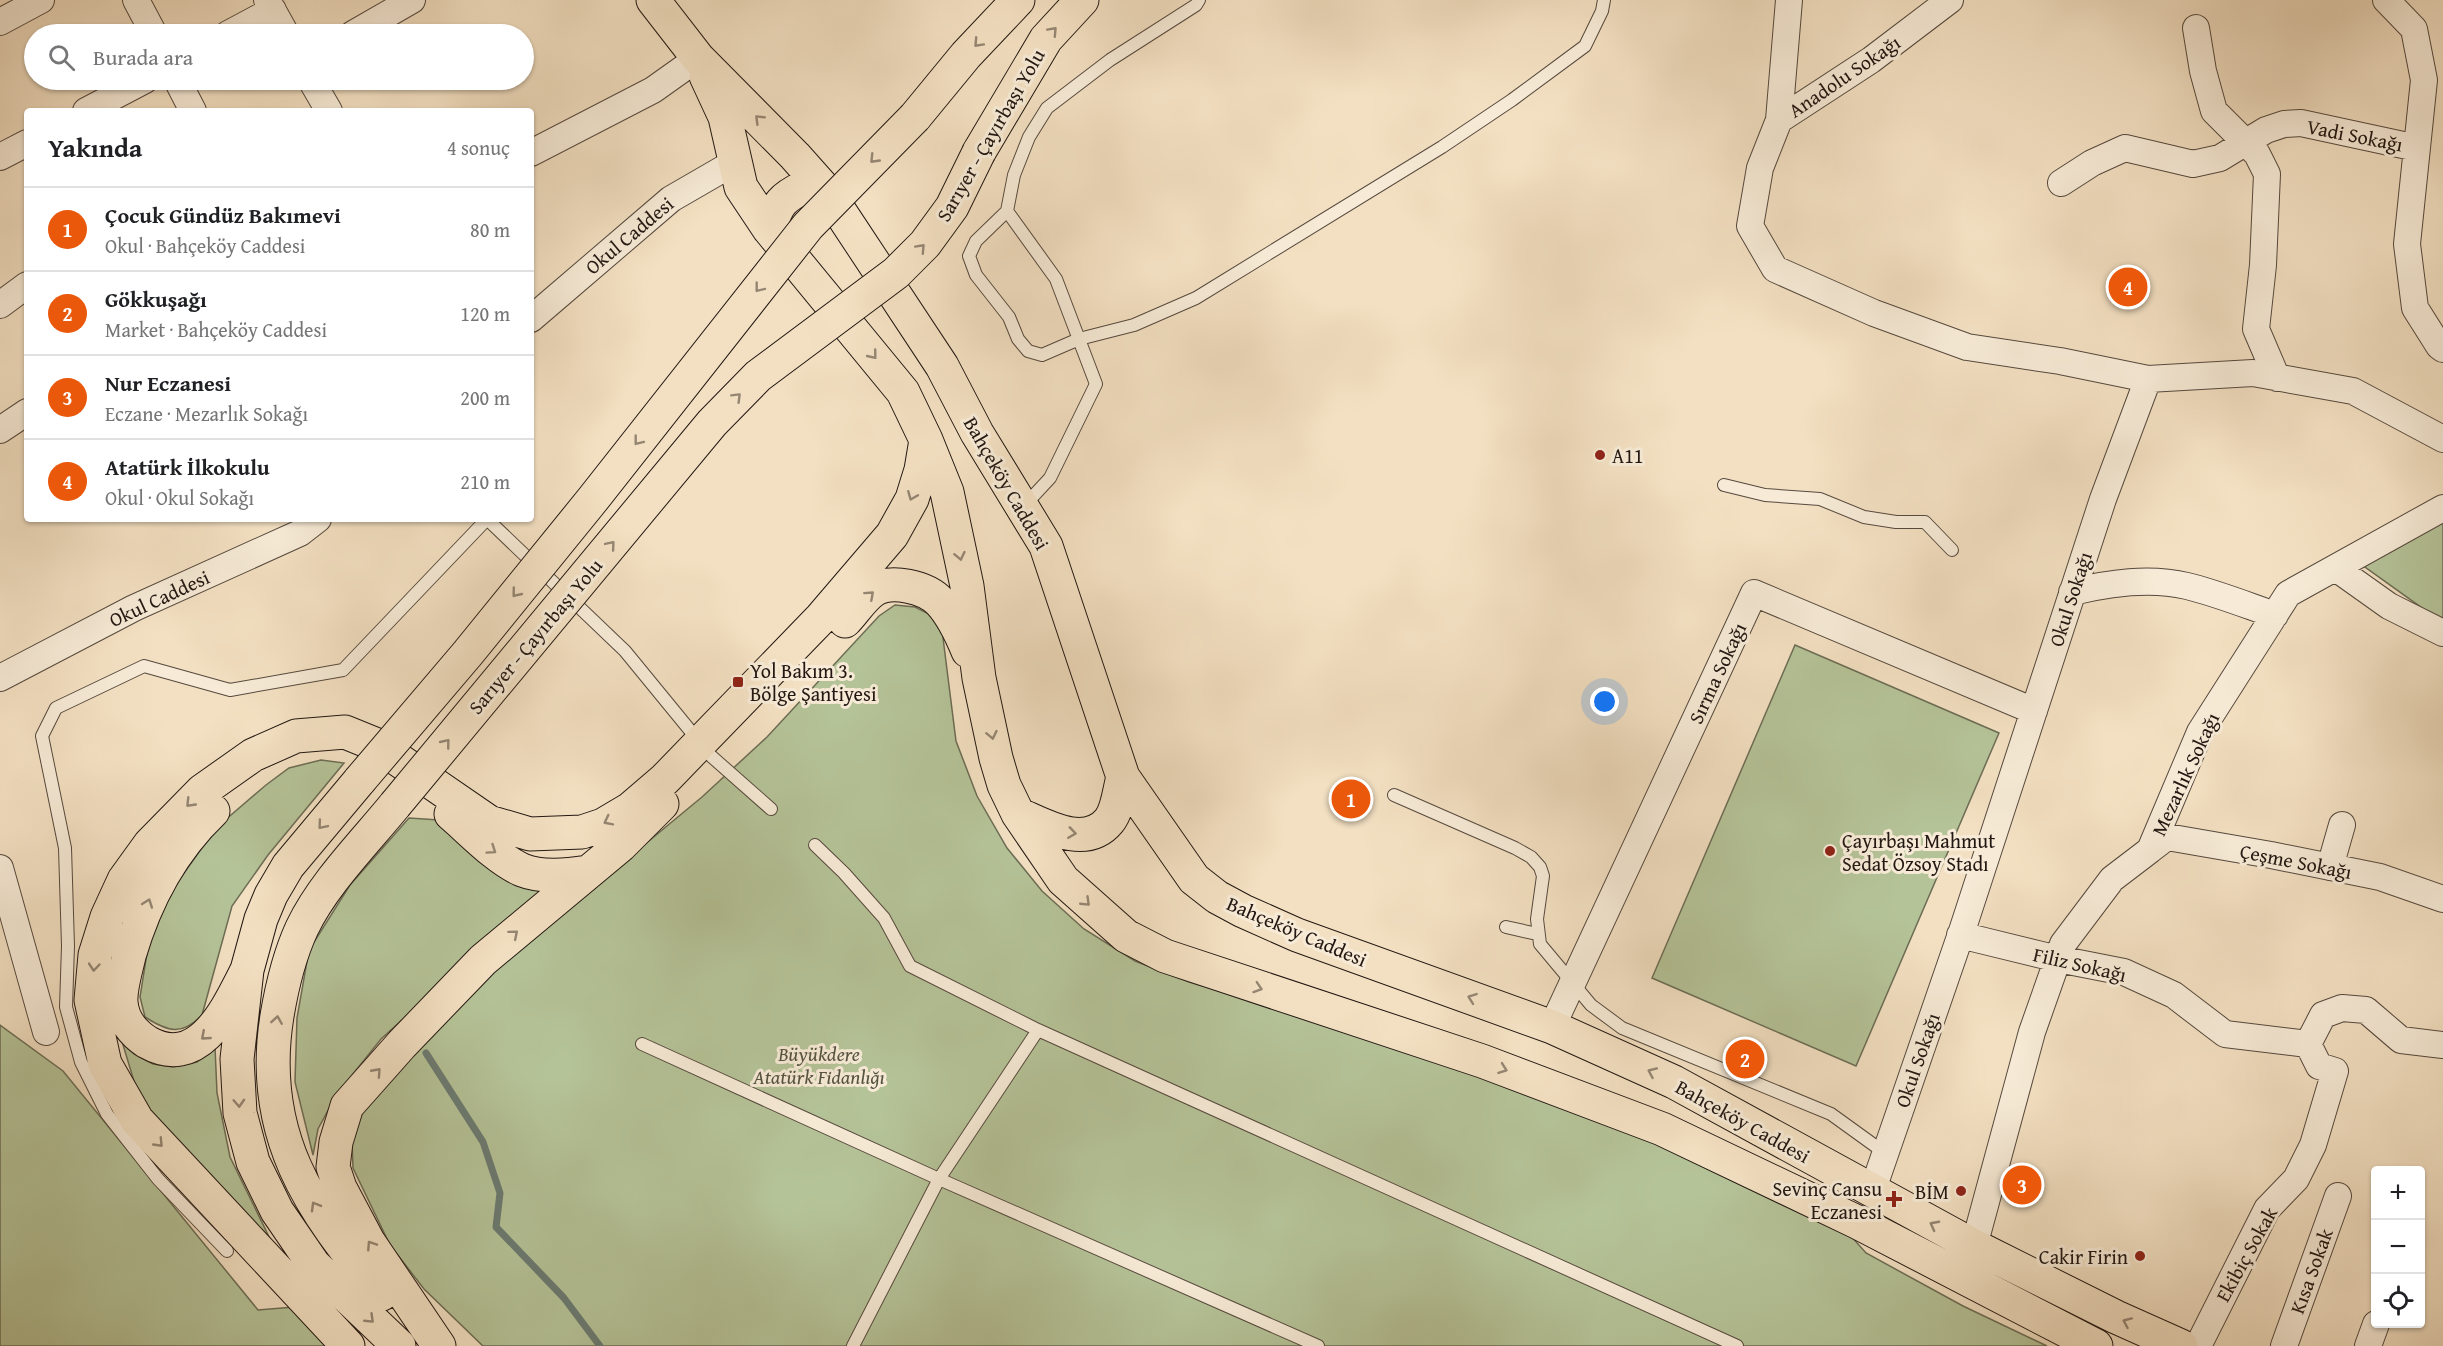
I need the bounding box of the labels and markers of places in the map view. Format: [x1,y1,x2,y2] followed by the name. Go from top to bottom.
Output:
[2108,264,2148,310] pin: 4
[1612,441,1643,470] place label: A11
[1593,448,1607,462] marker: A11
[750,656,877,708] place label: Yol Bakım 3. Bölge Şantiyesi
[731,675,745,689] marker: Yol Bakım 3. Bölge Şantiyesi
[1332,776,1370,822] pin: 1
[1842,826,1995,878] place label: Çayırbaşı Mahmut Sedat Özsoy Stadı
[1823,844,1837,858] marker: Çayırbaşı Mahmut Sedat Özsoy Stadı
[1726,1036,1764,1082] pin: 2
[2002,1162,2042,1208] pin: 3
[1772,1174,1882,1226] place label: Sevinç Cansu Eczanesi
[1915,1177,1949,1206] place label: BİM
[1954,1184,1968,1198] marker: BİM
[1887,1192,1901,1206] marker: Sevinç Cansu Eczanesi
[2039,1242,2128,1271] place label: Cakir Firin
[2133,1249,2147,1263] marker: Cakir Firin

